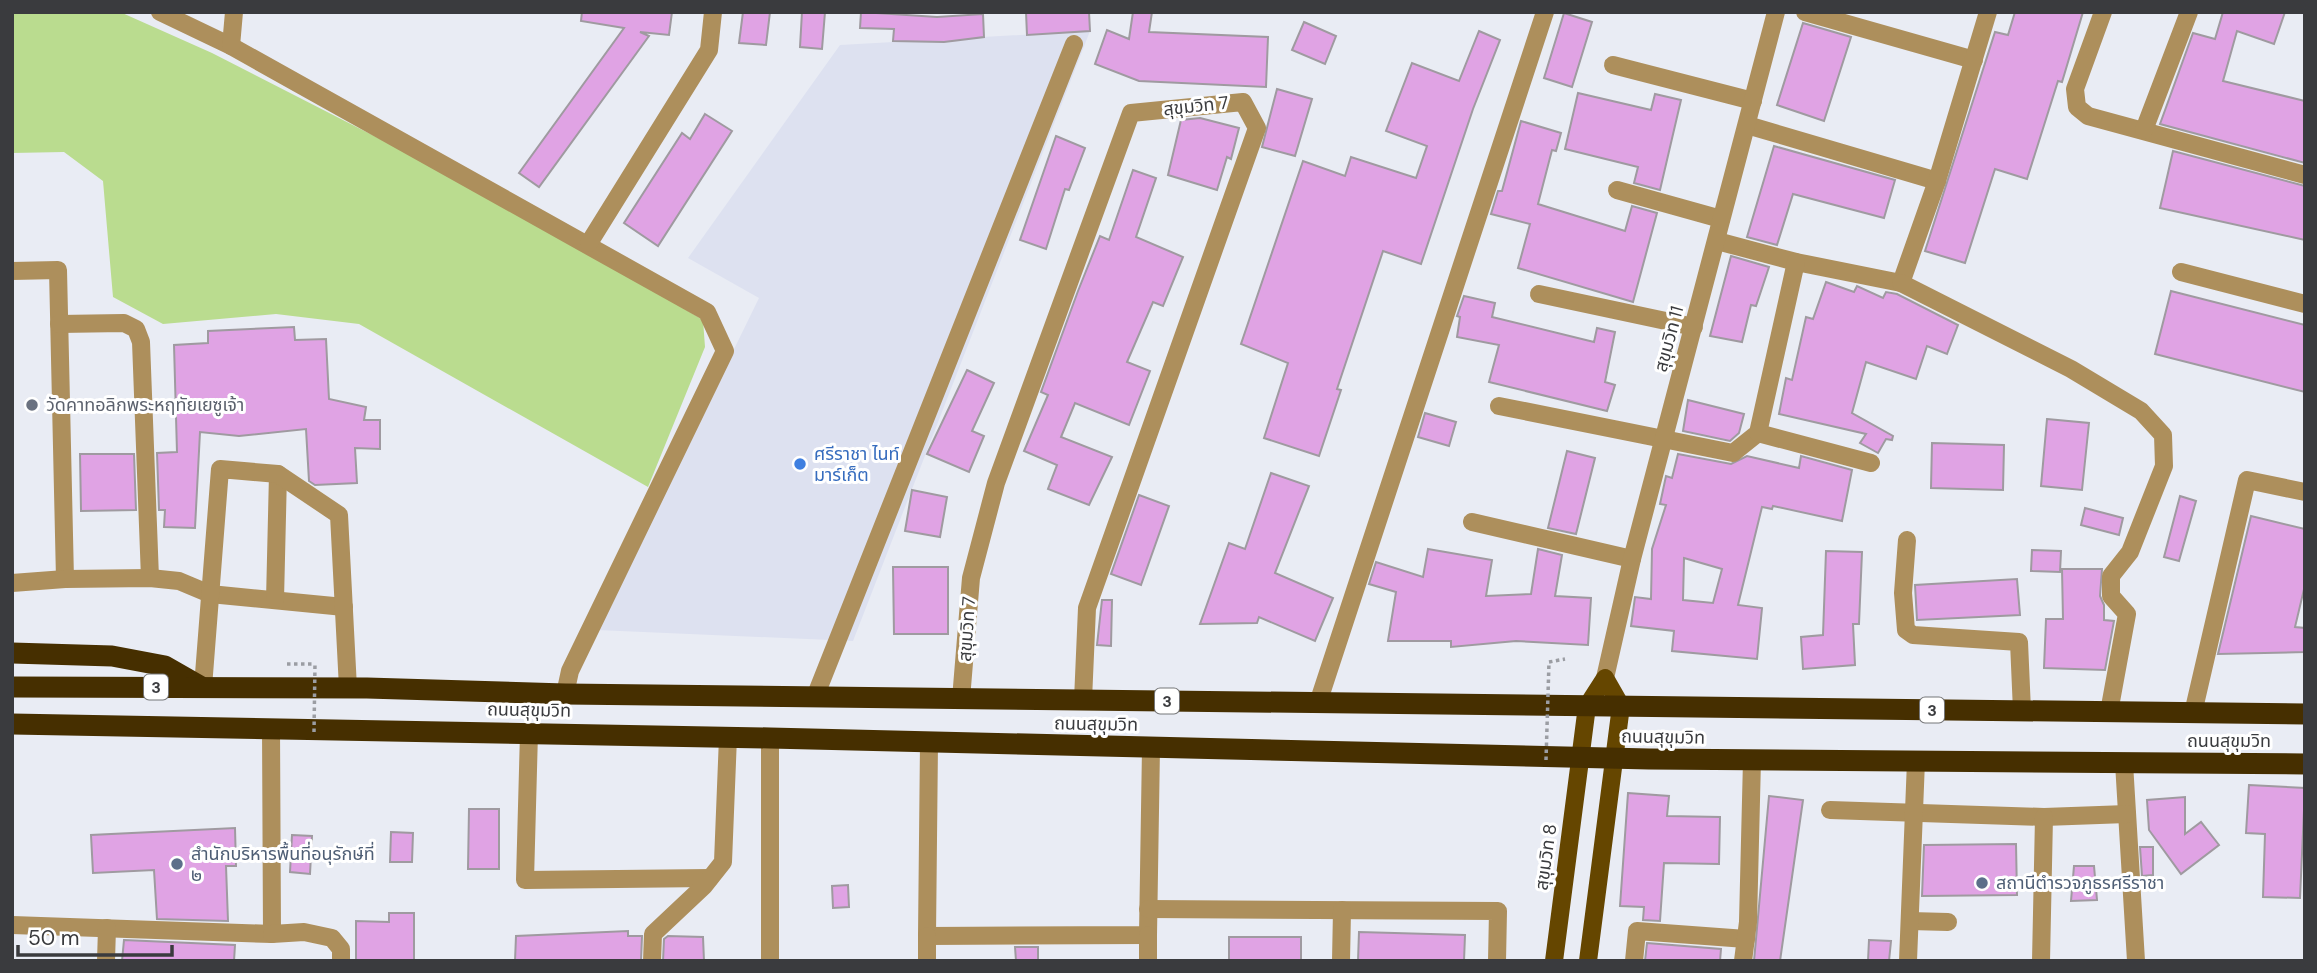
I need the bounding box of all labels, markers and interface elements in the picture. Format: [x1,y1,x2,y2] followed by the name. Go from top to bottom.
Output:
[1162,91,1230,121] street label: สุขุมวิท 7
[1649,304,1689,374] street label: สุขุมวิท 11
[46,393,244,417] place label: วัดคาทอลิกพระหฤทัยเยซูเจ้า
[24,397,40,413] marker: วัดคาทอลิกพระหฤทัยเยซูเจ้า
[814,442,900,487] place label: ศรีราชา ไนท์ มาร์เก็ต
[792,456,808,472] marker: ศรีราชา ไนท์ มาร์เก็ต
[953,596,981,662] street label: สุขุมวิท 7
[144,674,168,700] road number: 3
[1155,688,1179,714] road number: 3
[487,697,571,723] street label: ถนนสุขุมวิท
[1920,698,1944,722] road number: 3
[1054,711,1138,737] street label: ถนนสุขุมวิท
[1621,724,1705,750] street label: ถนนสุขุมวิท
[2187,729,2271,753] street label: ถนนสุขุมวิท
[1529,822,1563,892] street label: สุขุมวิท 8
[191,841,375,887] place label: สำนักบริหารพื้นที่อนุรักษ์ที่ ๒
[169,856,185,872] marker: สำนักบริหารพื้นที่อนุรักษ์ที่ ๒
[1996,871,2164,895] place label: สถานีตำรวจภูธรศรีราชา
[1974,875,1990,891] marker: สถานีตำรวจภูธรศรีราชา
[18,914,172,958] scale bar
[28,924,79,952] text: 50 m

